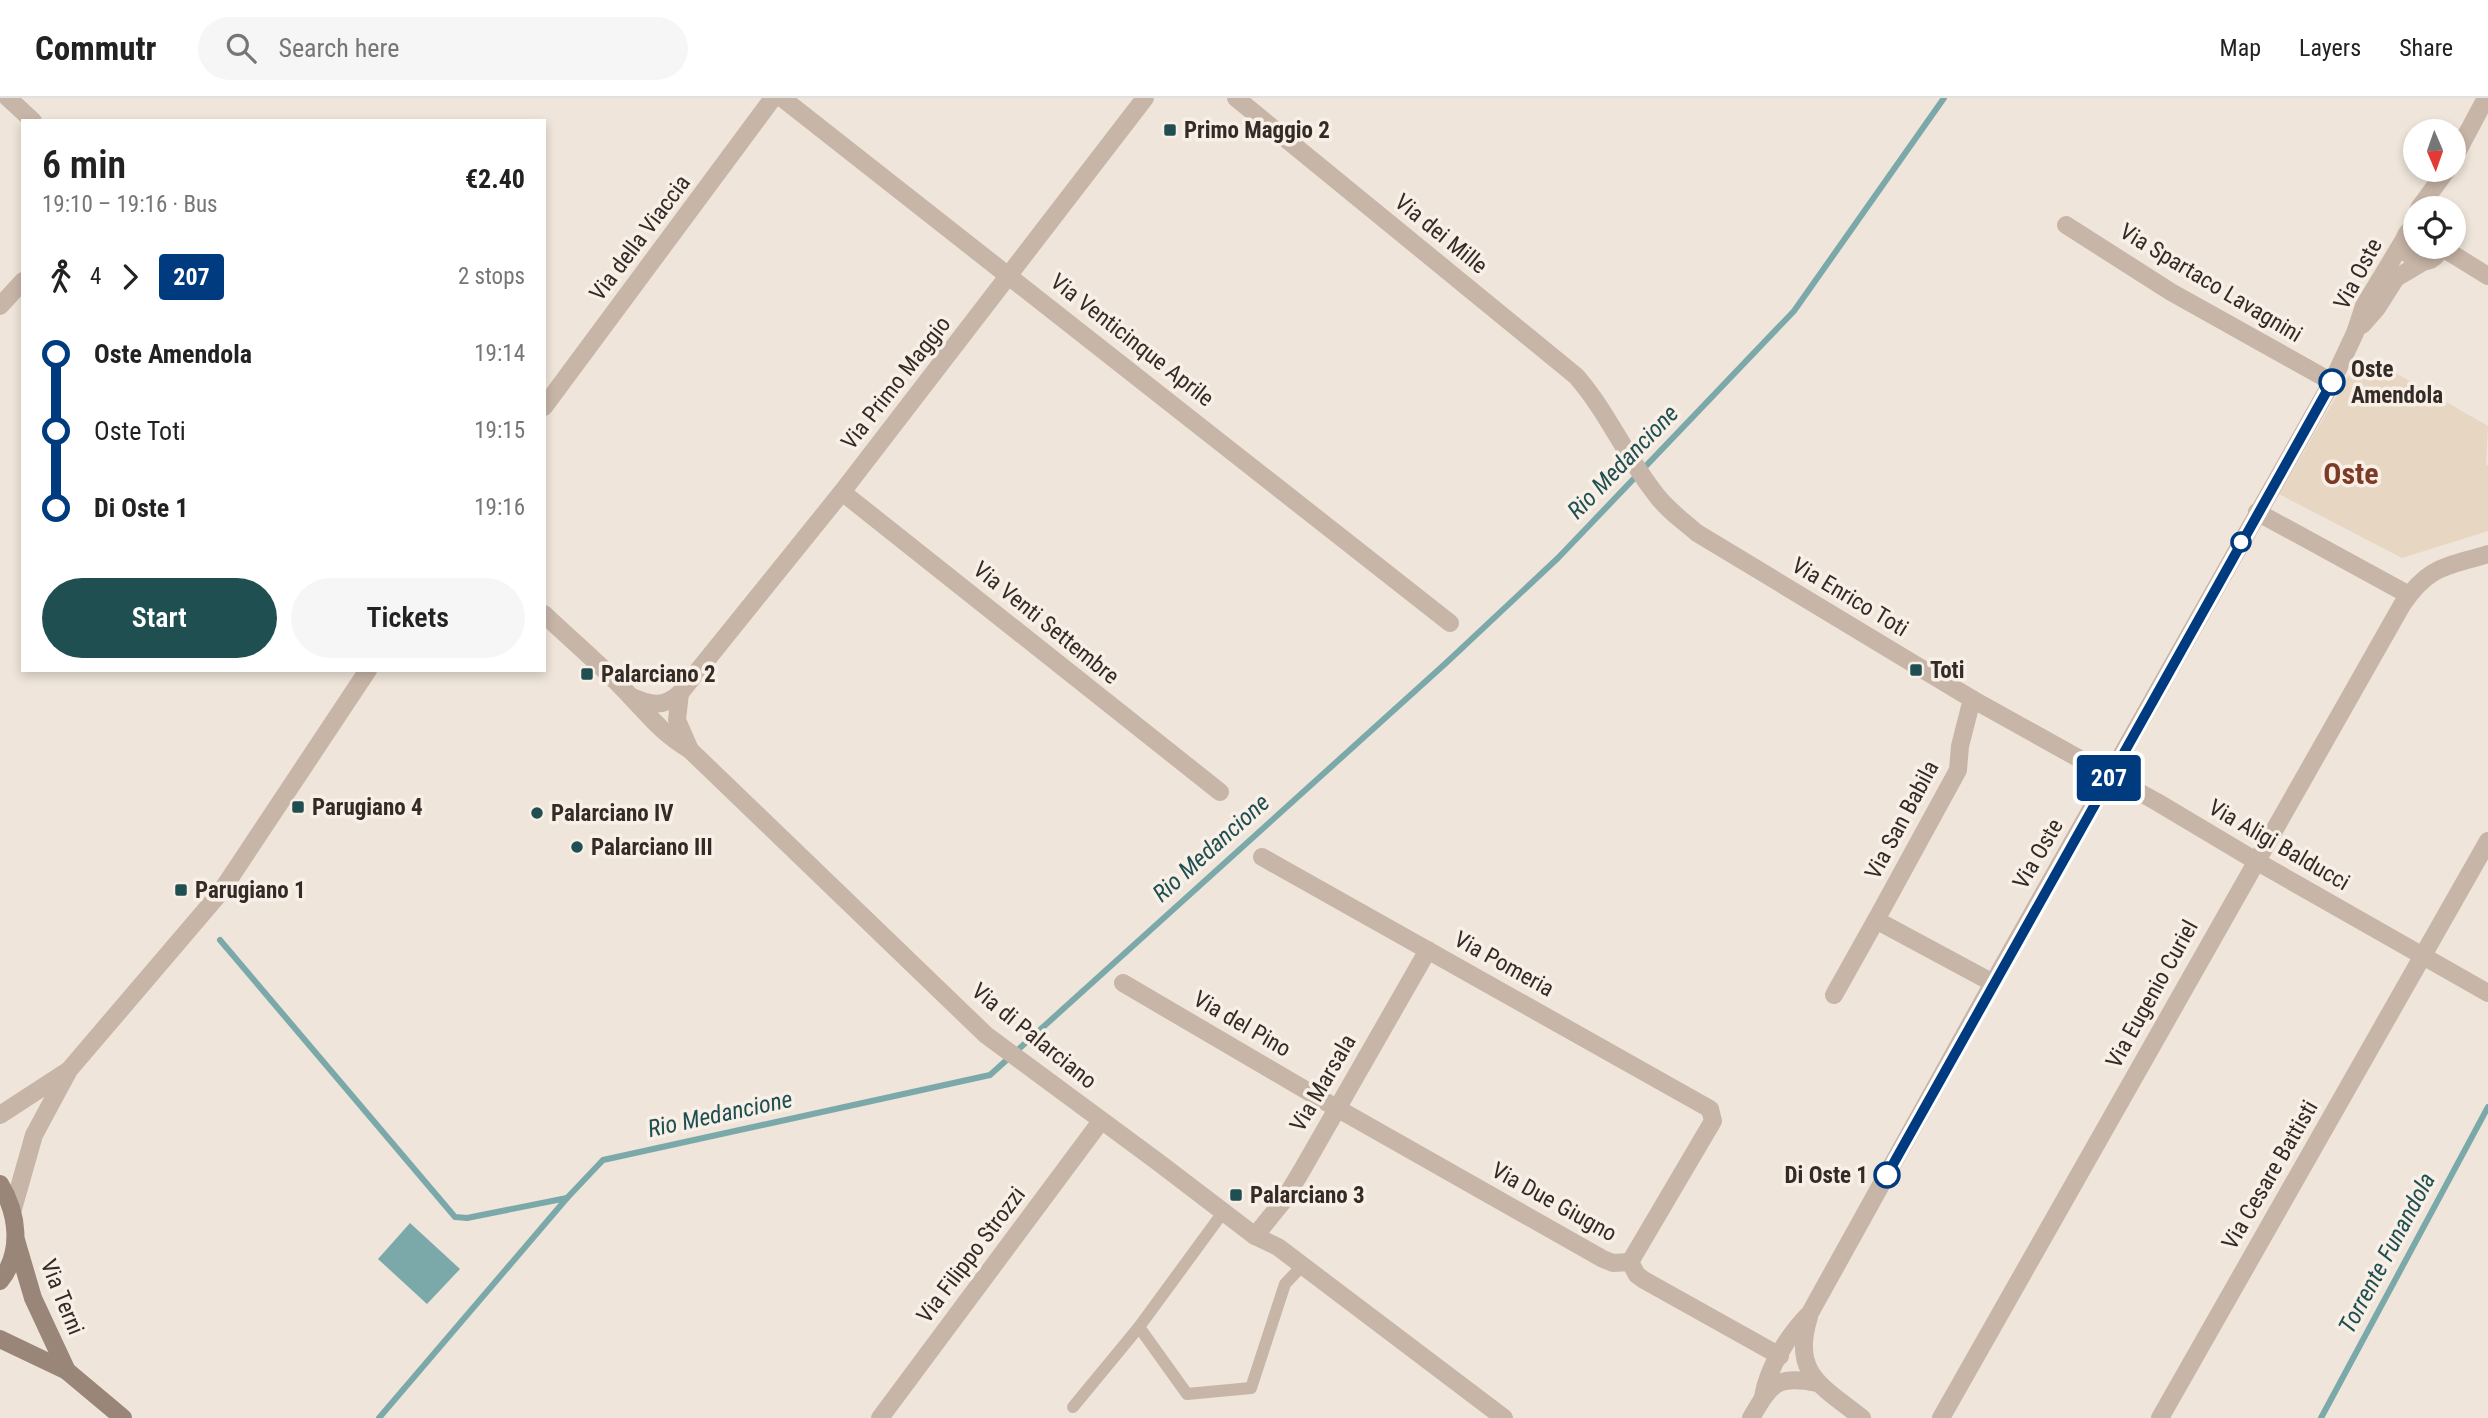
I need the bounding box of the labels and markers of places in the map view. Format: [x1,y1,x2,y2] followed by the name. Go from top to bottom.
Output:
[1184,117,1330,144] place label: Primo Maggio 2
[1162,122,1178,138] marker: Primo Maggio 2
[2351,356,2443,409] place label: Oste Amendola
[2319,369,2345,395] marker: Oste Amendola
[2231,532,2251,552] unlabelled marker
[1930,657,1964,684] place label: Toti
[601,661,716,688] place label: Palarciano 2
[1908,662,1924,678] marker: Toti
[579,666,595,682] marker: Palarciano 2
[312,794,423,821] place label: Parugiano 4
[290,799,306,815] marker: Parugiano 4
[551,800,674,827] place label: Palarciano IV
[529,805,545,821] marker: Palarciano IV
[591,834,713,861] place label: Palarciano III
[569,839,585,855] marker: Palarciano III
[195,877,306,904] place label: Parugiano 1
[173,882,189,898] marker: Parugiano 1
[1785,1162,1868,1189] place label: Di Oste 1
[1874,1162,1900,1188] marker: Di Oste 1
[1250,1182,1365,1209] place label: Palarciano 3
[1228,1187,1244,1203] marker: Palarciano 3

